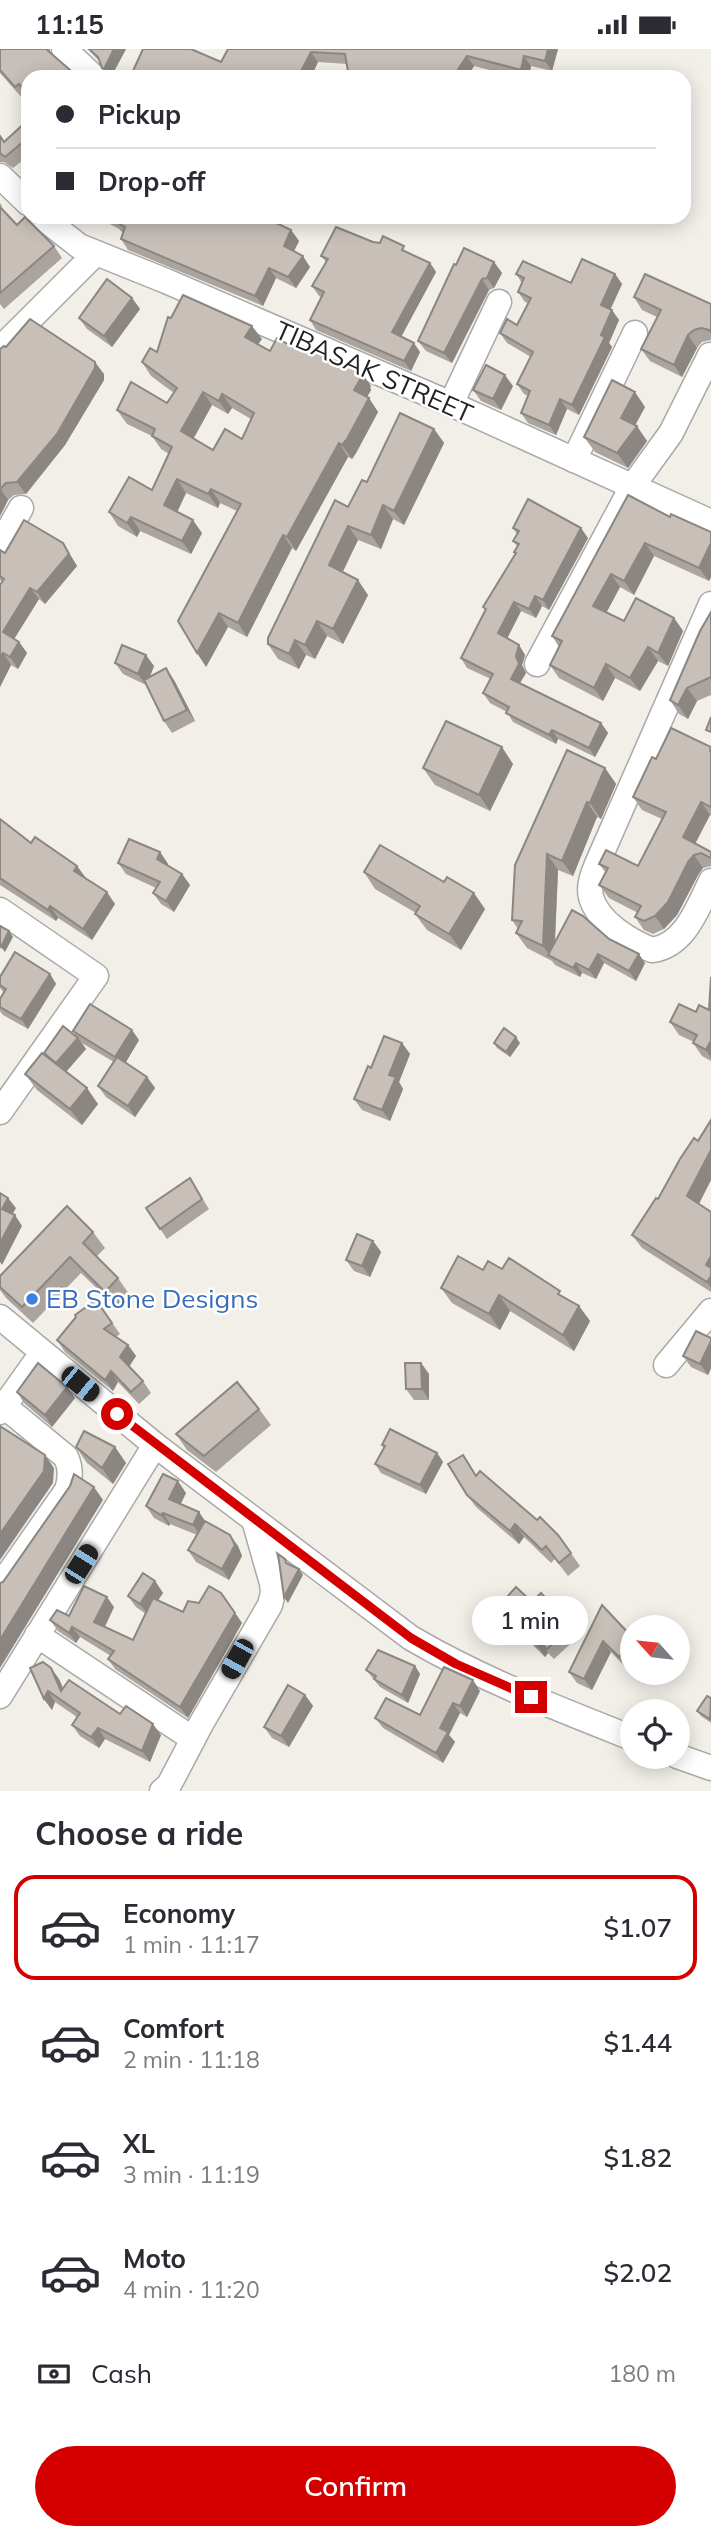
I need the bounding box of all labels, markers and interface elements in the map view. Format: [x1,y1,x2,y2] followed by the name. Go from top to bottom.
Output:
[35,8,104,41] text: 11:15
[98,98,181,131] text: Pickup
[98,165,205,198] text: Drop-off
[270,313,478,430] street label: TIBASAK STREET
[46,1282,258,1315] place label: EB Stone Designs
[24,1291,40,1307] marker: EB Stone Designs
[58,1363,103,1405] car
[101,1398,133,1430] route start
[61,1541,102,1587] car
[473,1595,589,1645] callout: 1 min
[500,1606,560,1635] text: 1 min
[620,1615,690,1685] north arrow
[620,1615,690,1769] map controls
[218,1636,257,1682] car
[515,1681,547,1713] route end
[620,1699,690,1769] button: locate
[35,1813,243,1853] text: Choose a ride
[39,1896,102,1959] icon: car
[123,1897,235,1930] text: Economy
[603,1911,672,1944] text: $1.07
[123,1930,260,1959] text: 1 min · 11:17
[39,2011,102,2074] icon: car
[123,2012,224,2045] text: Comfort
[603,2026,672,2059] text: $1.44
[123,2045,260,2074] text: 2 min · 11:18
[39,2126,102,2189] icon: car
[123,2127,155,2160] text: XL
[603,2141,672,2174] text: $1.82
[123,2160,260,2189] text: 3 min · 11:19
[39,2241,102,2304] icon: car
[123,2242,186,2275] text: Moto
[603,2256,672,2289] text: $2.02
[123,2275,260,2304] text: 4 min · 11:20
[35,2355,73,2393] icon: cash
[91,2357,152,2390] text: Cash
[608,2359,676,2388] text: 180 m
[35,2446,676,2526] button: Confirm

